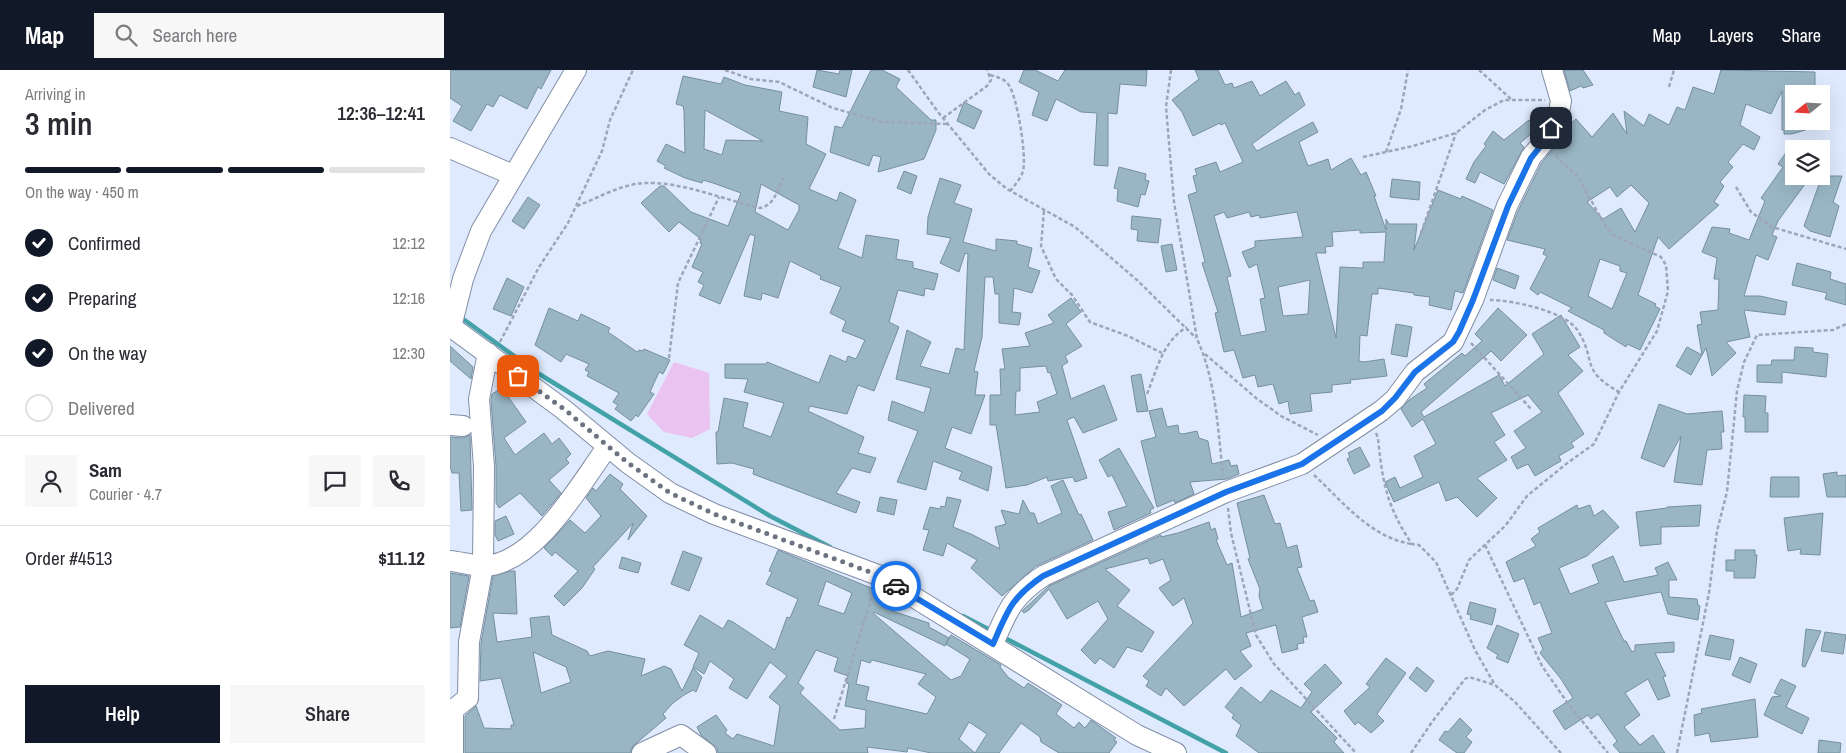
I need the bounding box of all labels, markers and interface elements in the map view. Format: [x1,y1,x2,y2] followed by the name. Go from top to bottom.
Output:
[94,13,444,58] search box
[25,19,64,51] text: Map
[112,21,140,49] icon: search
[152,22,237,48] text: Search here
[1653,23,1681,48] text: Map
[1709,23,1754,48] text: Layers
[1782,23,1821,48] text: Share
[25,83,86,105] text: Arriving in
[1785,85,1830,130] north arrow
[1785,85,1830,185] map controls
[337,100,425,126] text: 12:36–12:41
[25,102,93,145] text: 3 min
[1530,107,1572,149] pin
[1537,114,1565,142] icon: home
[1785,140,1830,185] button: layers
[25,181,139,203] text: On the way · 450 m
[25,229,53,257] icon: check
[68,230,141,256] text: Confirmed
[392,232,425,254] text: 12:12
[25,284,53,312] icon: check
[68,285,136,311] text: Preparing
[392,287,425,309] text: 12:16
[25,339,53,367] icon: check
[68,340,147,366] text: On the way
[392,342,425,364] text: 12:30
[497,355,539,397] pin
[504,362,532,390] icon: bag
[68,395,135,421] text: Delivered
[25,455,77,507] button: person
[309,455,361,507] button: chat
[373,455,425,507] button: phone
[89,457,122,483] text: Sam
[89,483,162,505] text: Courier · 4.7
[25,545,112,571] text: Order #4513
[378,545,425,571] text: $11.12
[871,561,921,611] courier
[882,572,910,600] icon: car
[25,685,220,743] button: Help
[230,685,425,743] button: Share

